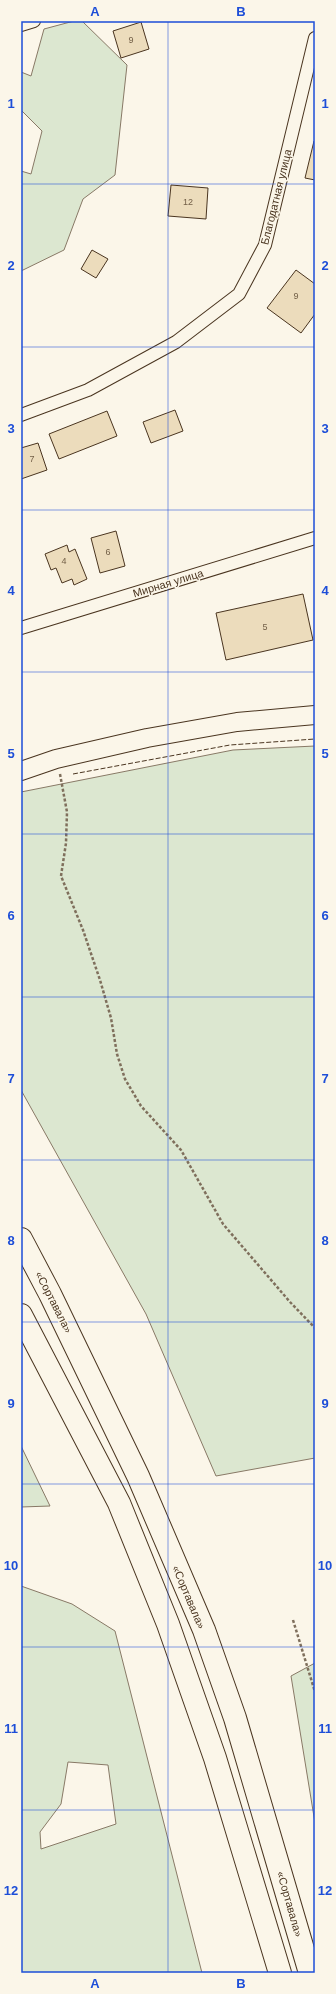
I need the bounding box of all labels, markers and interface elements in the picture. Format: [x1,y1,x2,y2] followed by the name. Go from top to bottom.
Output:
[90,4,100,19] text: A
[236,4,246,19] text: B
[128,35,134,45] house number: 9
[7,96,15,111] text: 1
[321,96,329,111] text: 1
[258,147,294,246] street label: Благодатная улица
[183,197,193,207] house number: 12
[7,258,15,273] text: 2
[321,258,329,273] text: 2
[293,291,299,301] house number: 9
[7,421,15,436] text: 3
[321,421,329,436] text: 3
[29,454,35,464] house number: 7
[105,547,111,557] house number: 6
[61,556,67,566] house number: 4
[131,566,205,599] street label: Мирная улица
[7,583,15,598] text: 4
[321,583,329,598] text: 4
[262,622,268,632] house number: 5
[7,746,15,761] text: 5
[321,746,329,761] text: 5
[7,908,15,923] text: 6
[321,908,329,923] text: 6
[7,1071,15,1086] text: 7
[321,1071,329,1086] text: 7
[7,1233,15,1248] text: 8
[321,1233,329,1248] text: 8
[33,1269,75,1335] street label: «Сортавала»
[7,1396,15,1411] text: 9
[321,1396,329,1411] text: 9
[4,1558,18,1573] text: 10
[318,1558,332,1573] text: 10
[170,1564,208,1630] street label: «Сортавала»
[4,1721,18,1736] text: 11
[318,1721,332,1736] text: 11
[275,1870,305,1938] street label: «Сортавала»
[4,1883,18,1898] text: 12
[318,1883,332,1898] text: 12
[90,1976,100,1991] text: A
[236,1976,246,1991] text: B

